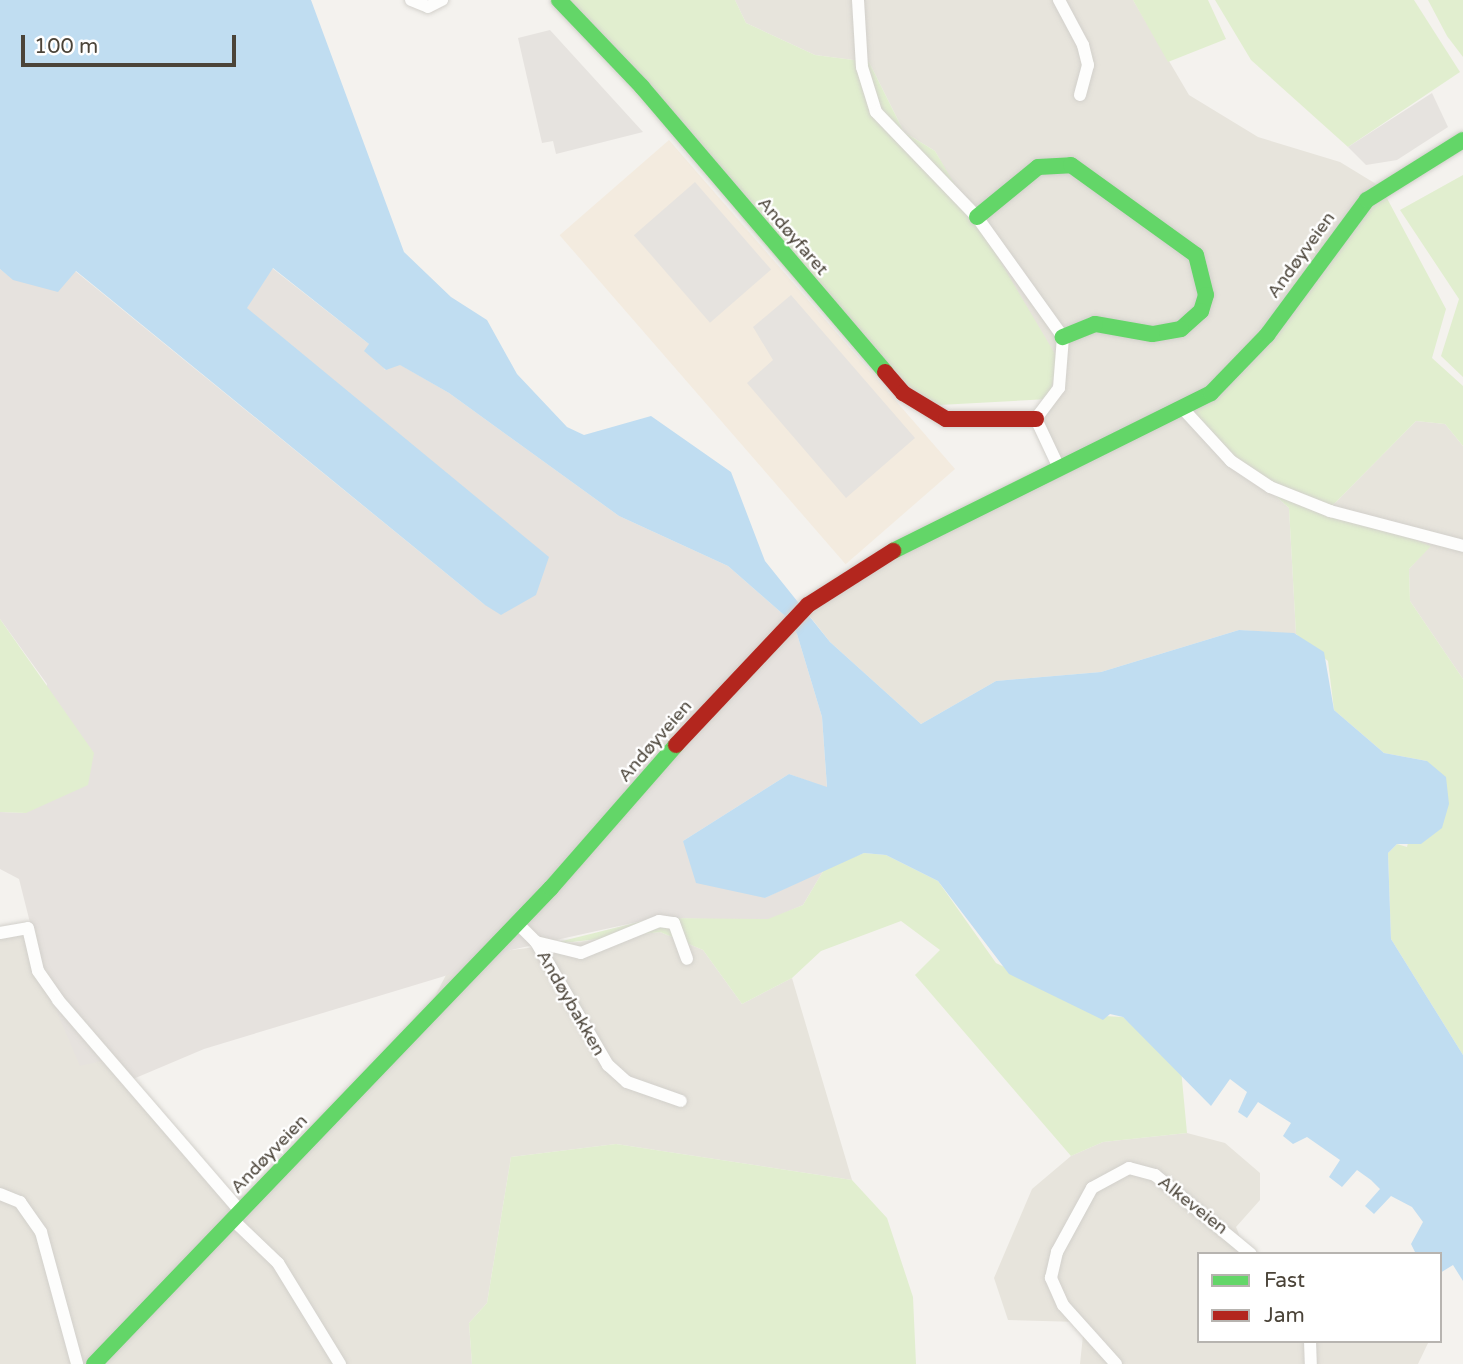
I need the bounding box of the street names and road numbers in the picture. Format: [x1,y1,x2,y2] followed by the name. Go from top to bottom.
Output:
[753,192,833,280] street label: Andøyfaret
[1262,208,1340,302] street label: Andøyveien
[614,696,696,786] street label: Andøyveien
[532,946,610,1060] street label: Andøybakken
[226,1110,312,1198] street label: Andøyveien
[1154,1171,1232,1239] street label: Alkeveien

